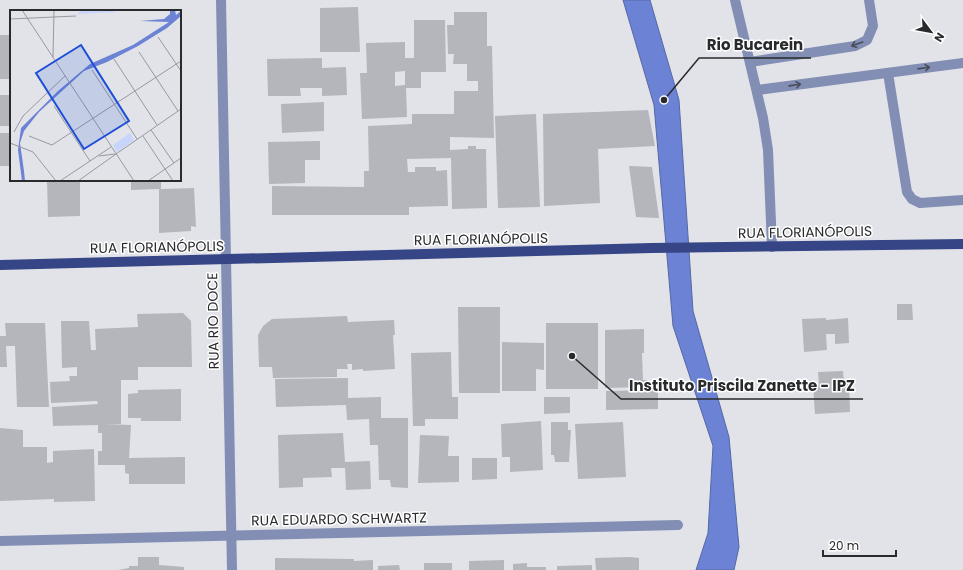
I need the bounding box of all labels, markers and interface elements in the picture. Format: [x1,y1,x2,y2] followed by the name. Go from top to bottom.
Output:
[10,10,181,181] inset map
[911,12,951,52] north arrow
[931,30,948,45] text: N
[699,31,811,58] callout: Rio Bucarein
[707,34,803,55] text: Rio Bucarein
[851,41,863,49] one-way arrow
[917,64,930,72] one-way arrow
[788,81,801,89] one-way arrow
[738,221,872,243] street label: RUA FLORIANÓPOLIS
[414,228,548,250] street label: RUA FLORIANÓPOLIS
[90,236,224,258] street label: RUA FLORIANÓPOLIS
[202,272,224,370] street label: RUA RIO DOCE
[621,372,863,399] callout: Instituto Priscila Zanette - IPZ
[629,375,855,396] text: Instituto Priscila Zanette - IPZ
[251,507,427,531] street label: RUA EDUARDO SCHWARTZ
[823,532,896,558] scale bar
[829,537,859,554] text: 20 m

